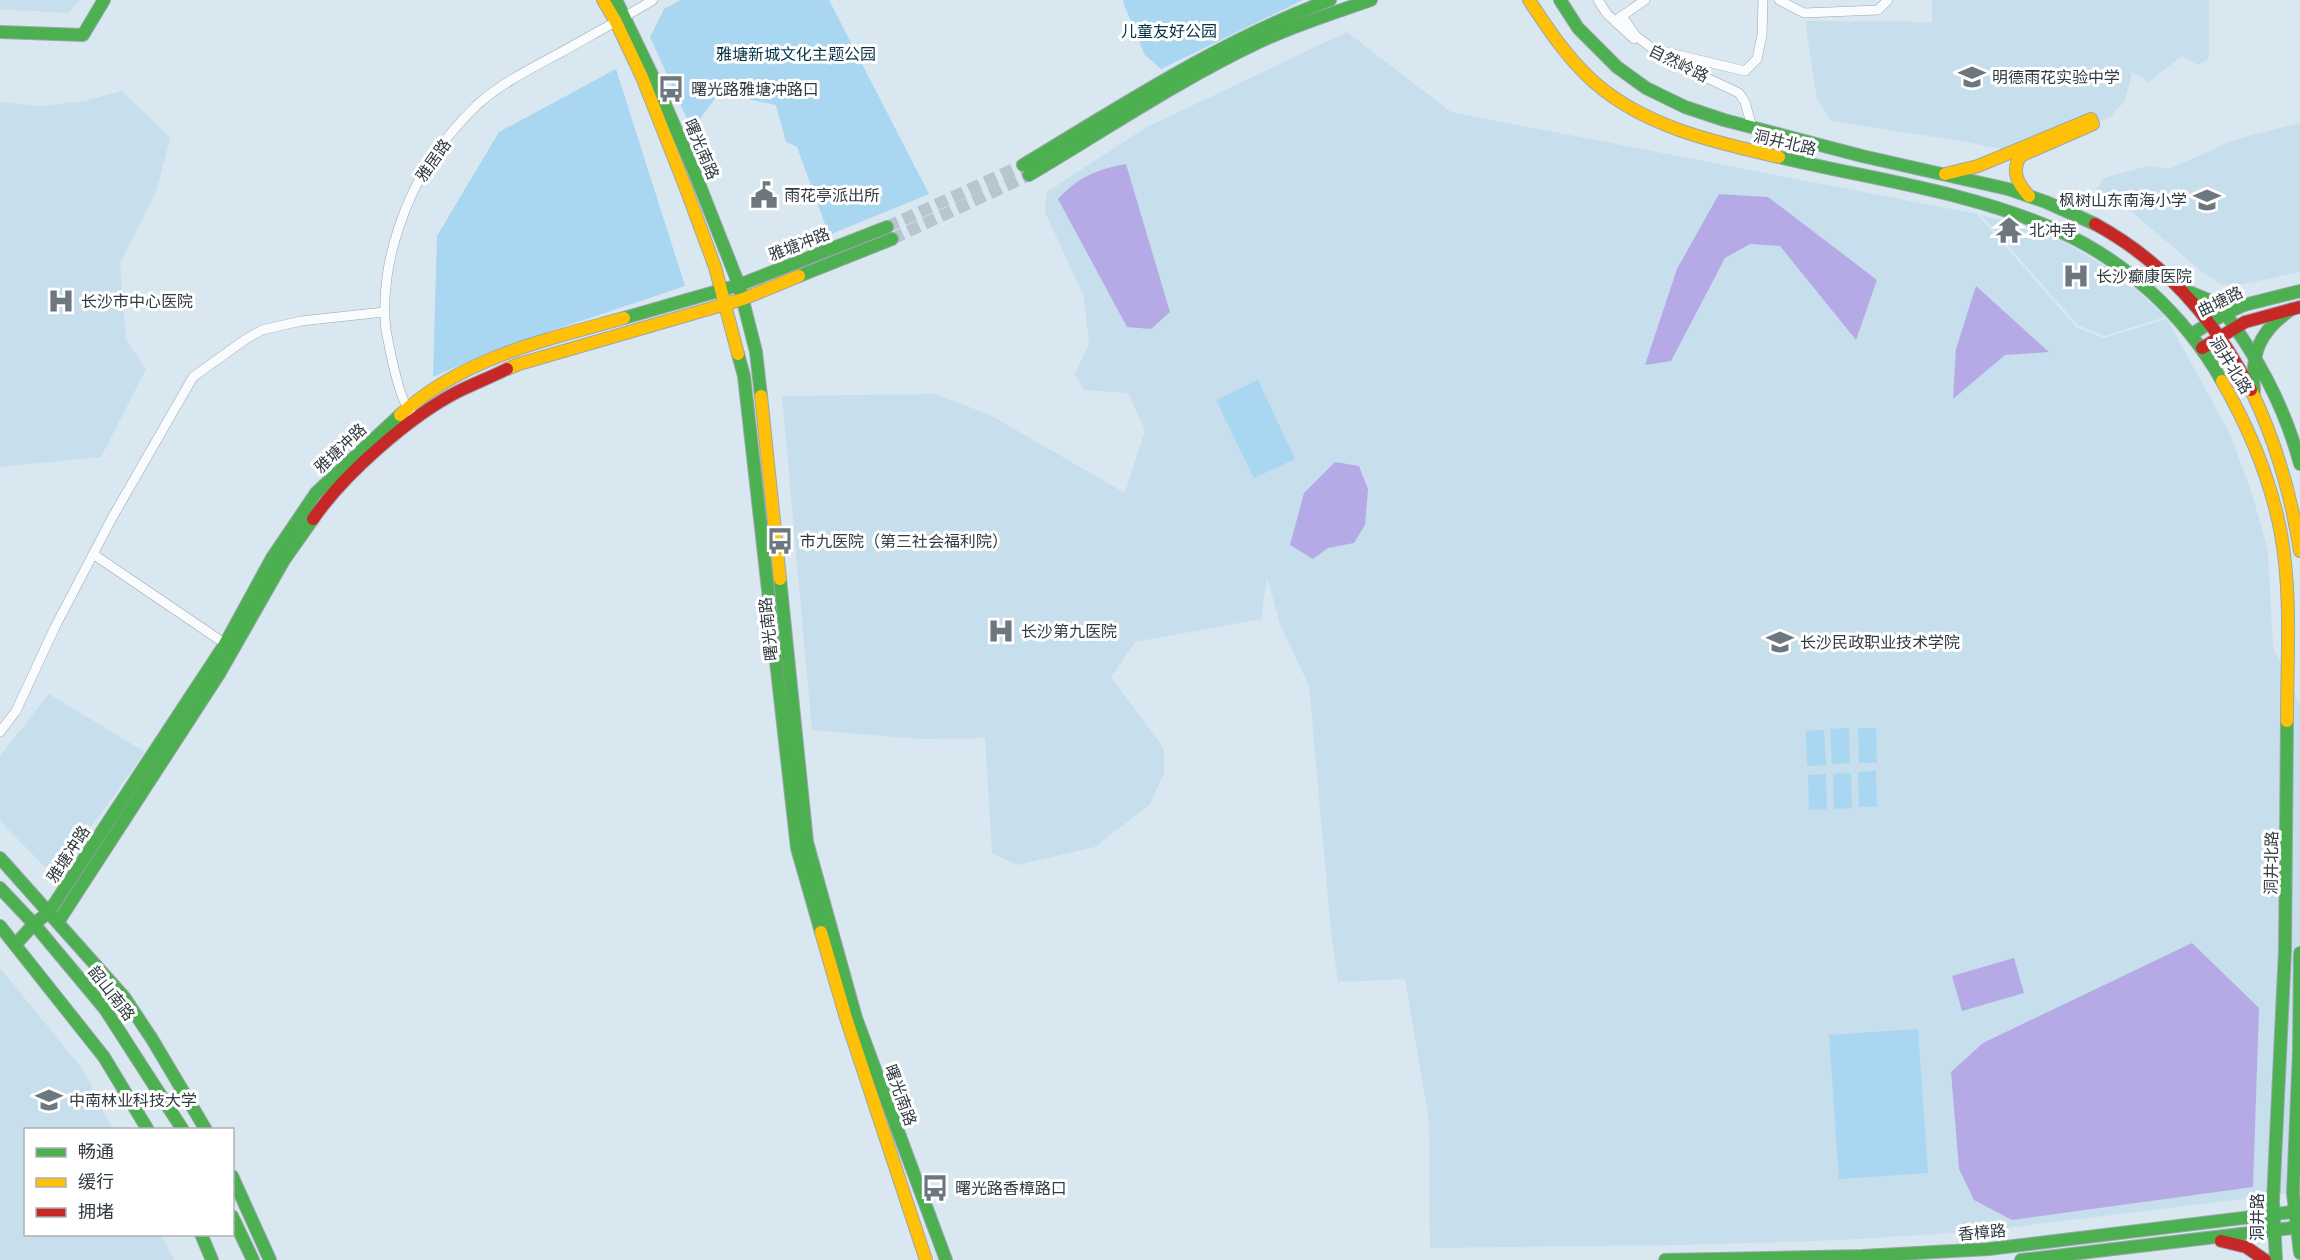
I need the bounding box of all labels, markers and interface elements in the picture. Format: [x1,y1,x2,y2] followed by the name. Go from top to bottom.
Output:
[1121,22,1217,41] park label: 儿童友好公园
[1646,41,1712,86] street label: 自然岭路
[716,45,876,64] park label: 雅塘新城文化主题公园
[1957,62,1987,92] school or university icon: 明德雨花实验中学
[1992,68,2120,87] place label: 明德雨花实验中学
[656,74,686,104] bus stop icon: 曙光路雅塘冲路口
[691,80,819,99] place label: 曙光路雅塘冲路口
[680,116,723,182] street label: 曙光南路
[1752,126,1818,159] street label: 洞井北路
[412,135,455,185] street label: 雅居路
[749,180,779,210] public building icon: 雨花亭派出所
[2192,185,2222,215] school or university icon: 枫树山东南海小学
[784,186,880,205] place label: 雨花亭派出所
[2059,191,2187,210] place label: 枫树山东南海小学
[1994,215,2024,245] temple icon: 北冲寺
[2029,221,2077,240] place label: 北冲寺
[766,224,832,265] street label: 雅塘冲路
[2061,261,2091,291] hospital icon: 长沙癫康医院
[2096,267,2192,286] place label: 长沙癫康医院
[2194,282,2246,321] street label: 曲塘路
[46,286,76,316] hospital icon: 长沙市中心医院
[81,292,193,311] place label: 长沙市中心医院
[2206,333,2256,397] street label: 洞井北路
[310,420,370,477] street label: 雅塘冲路
[765,526,795,556] bus stop icon: 市九医院（第三社会福利院）
[800,532,1008,551] place label: 市九医院（第三社会福利院）
[756,596,781,662] street label: 曙光南路
[986,616,1016,646] hospital icon: 长沙第九医院
[1021,622,1117,641] place label: 长沙第九医院
[1765,627,1795,657] school or university icon: 长沙民政职业技术学院
[1800,633,1960,652] place label: 长沙民政职业技术学院
[43,822,94,886] street label: 雅塘冲路
[2261,831,2282,895] street label: 洞井北路
[84,962,139,1024] street label: 韶山南路
[881,1062,920,1128] street label: 曙光南路
[34,1085,64,1115] school or university icon: 中南林业科技大学
[69,1091,197,1110] place label: 中南林业科技大学
[24,1128,234,1236] legend
[78,1141,114,1163] text: 畅通
[78,1171,114,1193] text: 缓行
[920,1173,950,1203] bus stop icon: 曙光路香樟路口
[955,1179,1067,1198] place label: 曙光路香樟路口
[2248,1193,2267,1241] street label: 洞井路
[78,1201,114,1223] text: 拥堵
[1957,1221,2007,1244] street label: 香樟路

